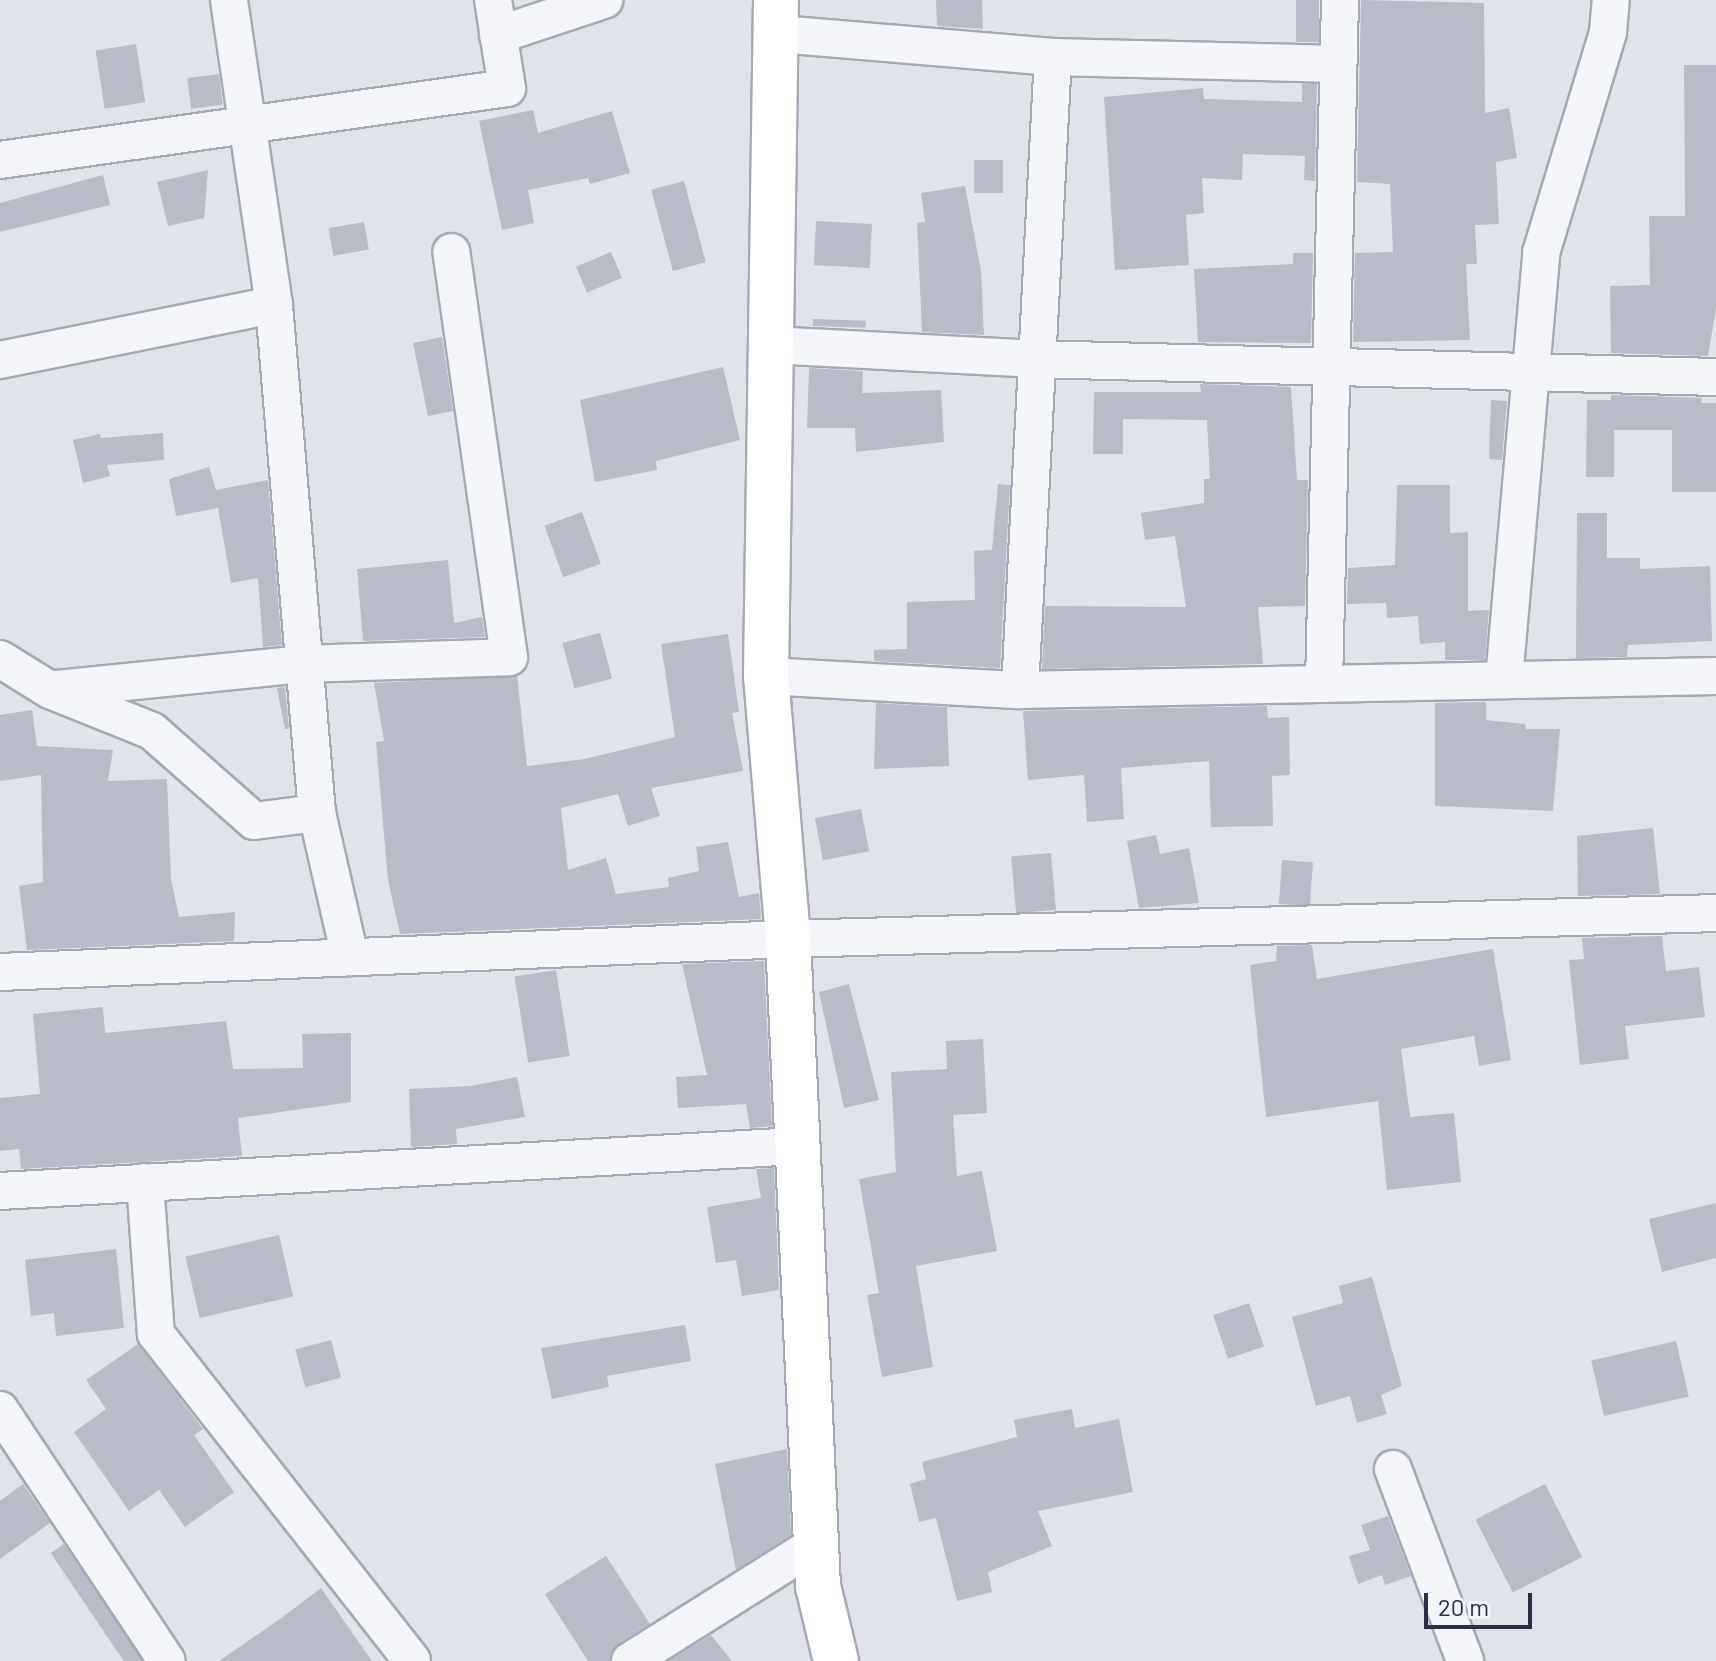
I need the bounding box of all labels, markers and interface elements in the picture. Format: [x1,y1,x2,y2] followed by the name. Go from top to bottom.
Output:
[1428,1577,1536,1627] scale bar
[1438,1592,1489,1621] text: 20 m

